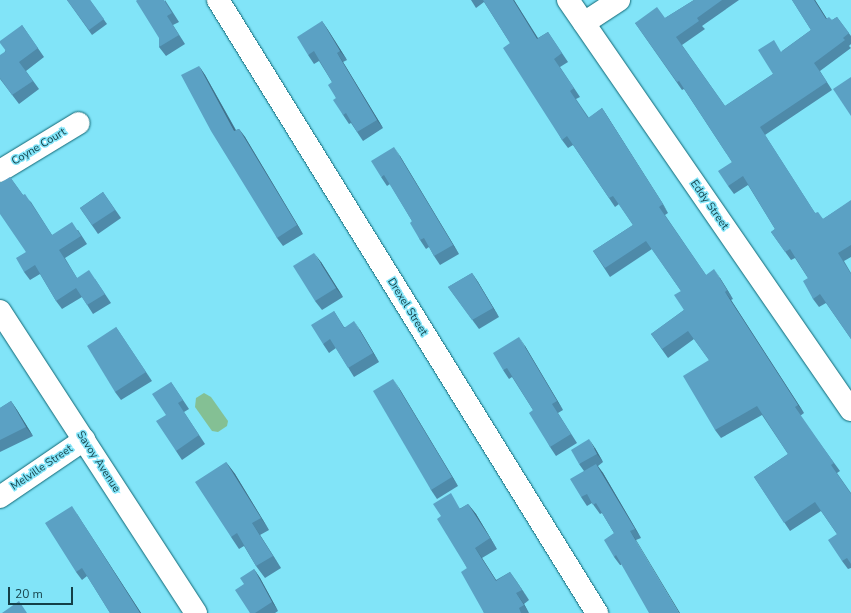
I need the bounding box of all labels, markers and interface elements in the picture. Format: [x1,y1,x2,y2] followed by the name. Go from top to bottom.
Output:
[9,126,69,168] street label: Coyne Court
[687,178,731,232] street label: Eddy Street
[384,276,430,338] street label: Drexel Street
[73,429,123,495] street label: Savoy Avenue
[9,442,75,494] street label: Melville Street
[10,579,75,605] scale bar
[15,586,43,602] text: 20 m

